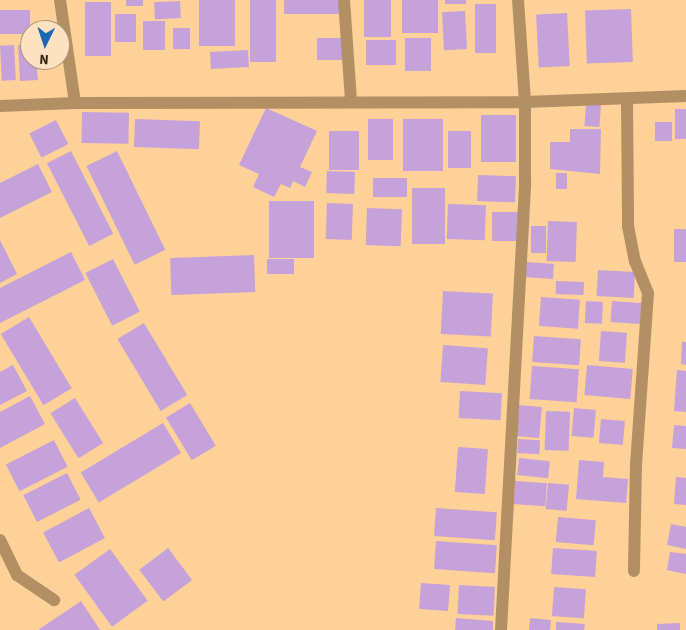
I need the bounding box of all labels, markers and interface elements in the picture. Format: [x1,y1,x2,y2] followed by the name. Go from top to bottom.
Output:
[20,20,70,70] north arrow
[39,49,49,69] text: N

